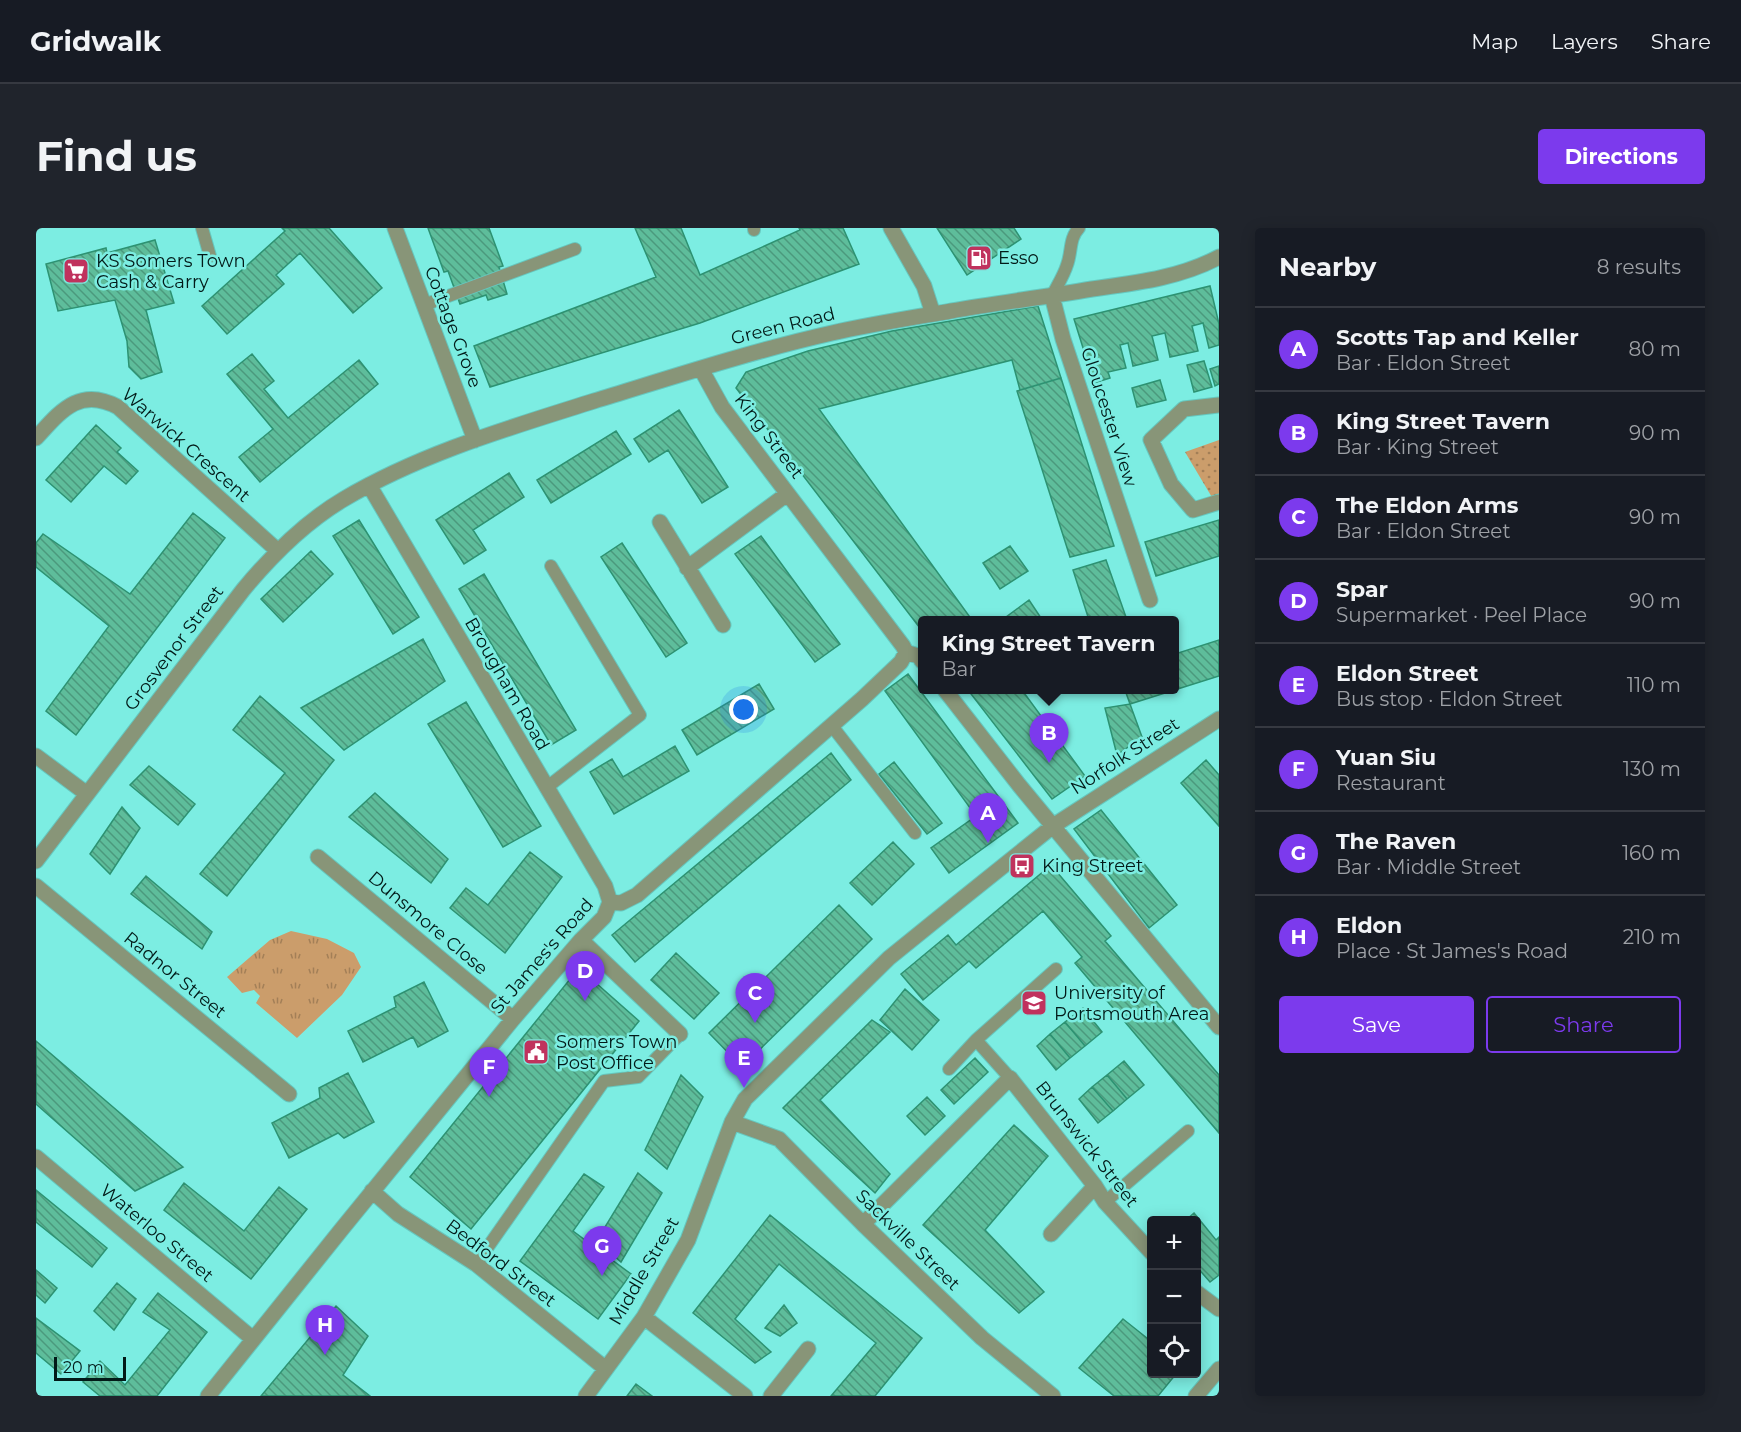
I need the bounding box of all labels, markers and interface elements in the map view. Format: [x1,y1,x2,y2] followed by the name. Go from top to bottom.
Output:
[30,24,161,58] text: Gridwalk
[1471,29,1518,54] text: Map
[1551,29,1618,54] text: Layers
[1651,29,1711,54] text: Share
[1538,129,1705,184] button: Directions
[36,130,197,182] text: Find us
[964,243,994,273] fuel station icon: Esso
[998,247,1039,269] place label: Esso
[96,250,246,293] place label: KS Somers Town Cash & Carry
[1279,251,1376,283] text: Nearby
[1597,255,1681,279] text: 8 results
[61,256,91,286] supermarket icon: KS Somers Town Cash & Carry
[420,263,486,391] street label: Cottage Grove
[729,302,837,350] street label: Green Road
[1336,324,1579,351] text: Scotts Tap and Keller
[1291,337,1306,361] text: A
[1629,337,1681,361] text: 80 m
[1076,345,1142,490] street label: Gloucester View
[1336,351,1511,375] text: Bar · Eldon Street
[117,383,255,507] street label: Warwick Crescent
[730,389,808,483] street label: King Street
[1336,408,1550,435] text: King Street Tavern
[1291,421,1306,445] text: B
[1629,421,1681,445] text: 90 m
[1336,435,1499,459] text: Bar · King Street
[1336,492,1518,519] text: The Eldon Arms
[1291,505,1306,529] text: C
[1629,505,1681,529] text: 90 m
[1336,519,1511,543] text: Bar · Eldon Street
[1336,576,1388,603] text: Spar
[120,581,228,715] street label: Grosvenor Street
[1290,589,1307,613] text: D
[1629,589,1681,613] text: 90 m
[1336,603,1587,627] text: Supermarket · Peel Place
[460,614,554,754] street label: Brougham Road
[918,616,1179,694] popup
[942,630,1155,657] text: King Street Tavern
[942,657,976,681] text: Bar
[1336,660,1479,687] text: Eldon Street
[1292,673,1305,697] text: E
[1627,673,1681,697] text: 110 m
[1336,687,1563,711] text: Bus stop · Eldon Street
[729,695,758,724] your location
[1067,713,1183,799] street label: Norfolk Street
[1030,714,1068,763] pin: B
[1336,744,1436,771] text: Yuan Siu
[1292,757,1305,781] text: F
[1623,757,1681,781] text: 130 m
[1336,771,1446,795] text: Restaurant
[968,794,1008,843] pin: A
[1336,828,1456,855] text: The Raven
[1291,841,1306,865] text: G
[1622,841,1681,865] text: 160 m
[1007,851,1037,881] bus stop icon: King Street
[1042,855,1143,877] place label: King Street
[1336,855,1521,879] text: Bar · Middle Street
[364,867,492,980] street label: Dunsmore Close
[486,894,598,1018] street label: St James's Road
[1336,912,1402,939] text: Eldon
[1290,925,1307,949] text: H
[1623,925,1681,949] text: 210 m
[119,927,231,1023] street label: Radnor Street
[1336,939,1568,963] text: Place · St James's Road
[566,952,604,1001] pin: D
[736,974,774,1023] pin: C
[1054,982,1209,1025] place label: University of Portsmouth Area
[1019,988,1049,1018] school or university icon: University of Portsmouth Area
[1279,996,1474,1053] button: Save
[1486,996,1681,1053] button: Share
[556,1031,677,1074] place label: Somers Town Post Office
[521,1037,551,1067] public building icon: Somers Town Post Office
[724,1038,764,1088] pin: E
[470,1048,508,1097] pin: F
[1031,1076,1143,1212] street label: Brunswick Street
[96,1179,218,1287] street label: Waterloo Street
[851,1185,965,1295] street label: Sackville Street
[604,1213,684,1329] street label: Middle Street
[442,1214,560,1312] street label: Bedford Street
[1147,1216,1201,1378] map controls
[1147,1216,1201,1270] button: +
[582,1226,622,1276] pin: G
[1147,1270,1201,1324] button: −
[306,1306,344,1355] pin: H
[1147,1324,1201,1378] button: locate
[54,1354,126,1382] scale bar
[63,1358,104,1377] text: 20 m

